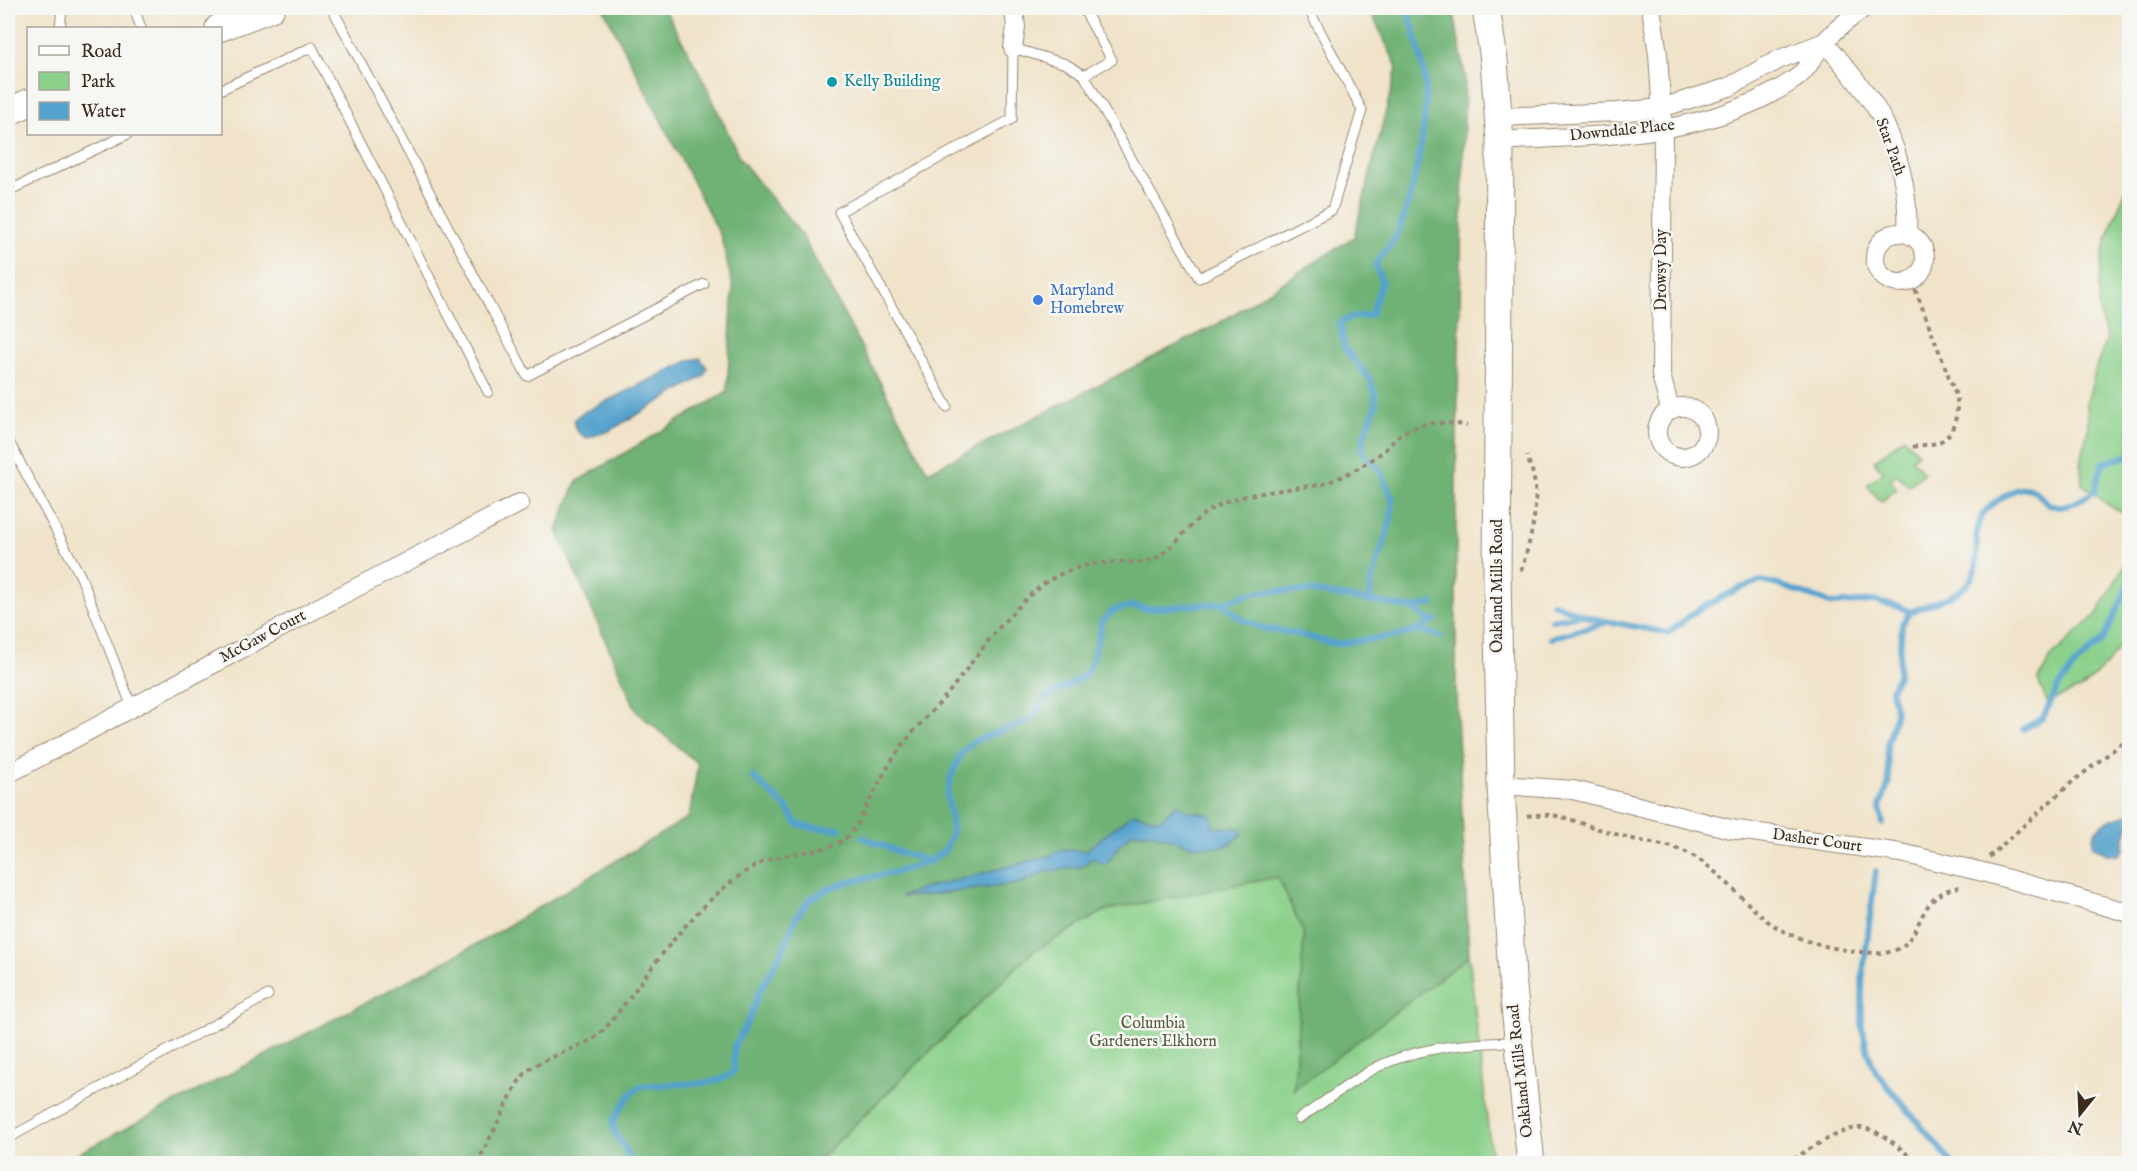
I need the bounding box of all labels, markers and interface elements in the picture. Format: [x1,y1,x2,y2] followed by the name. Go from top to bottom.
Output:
[27,27,222,135] legend
[81,41,122,64] text: Road
[81,71,116,94] text: Park
[844,72,941,92] place label: Kelly Building
[825,75,839,89] marker: Kelly Building
[81,101,126,124] text: Water
[1870,115,1910,179] street label: Star Path
[1568,116,1676,146] street label: Downdale Place
[1652,229,1672,311] street label: Drowsy Day
[1050,281,1124,319] place label: Maryland Homebrew
[1031,293,1045,307] marker: Maryland Homebrew
[1488,519,1508,653] street label: Oakland Mills Road
[216,606,310,668] street label: McGaw Court
[1771,825,1864,857] street label: Dasher Court
[1504,1003,1538,1139] street label: Oakland Mills Road
[1089,1014,1217,1052] park label: Columbia Gardeners Elkhorn
[2050,1084,2110,1144] north arrow
[2066,1115,2087,1138] text: N

